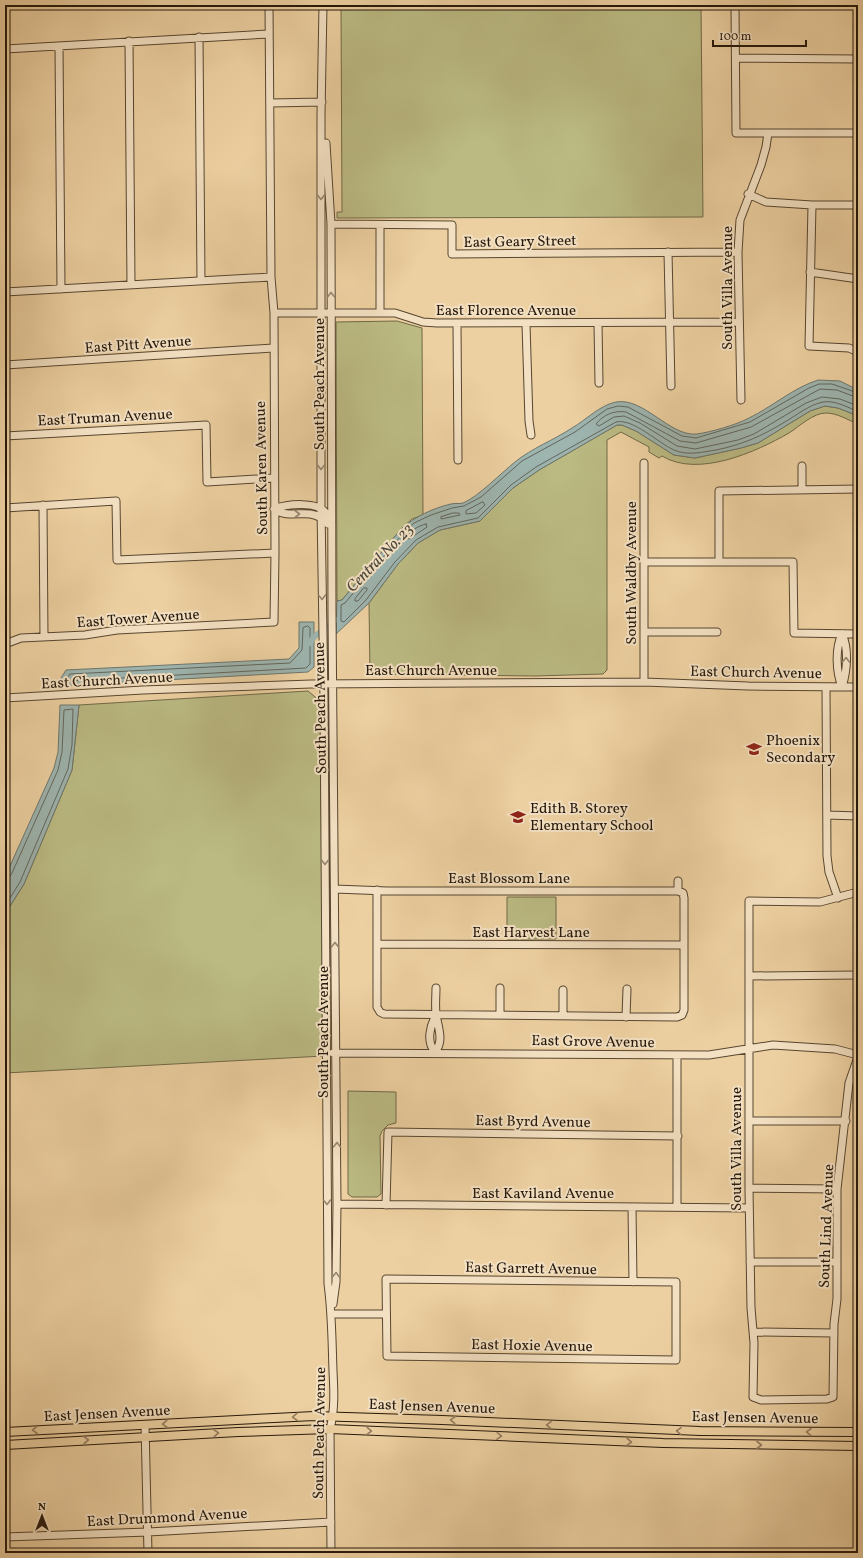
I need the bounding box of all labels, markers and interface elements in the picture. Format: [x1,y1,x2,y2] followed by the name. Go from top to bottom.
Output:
[713,22,806,48] scale bar
[719,29,752,45] text: 100 m
[317,194,325,200] one-way arrow
[718,226,739,350] street label: South Villa Avenue
[463,231,577,254] street label: East Geary Street
[327,292,336,298] one-way arrow
[436,301,576,322] street label: East Florence Avenue
[310,318,331,450] street label: South Peach Avenue
[84,331,192,360] street label: East Pitt Avenue
[251,401,274,535] street label: South Karen Avenue
[37,404,173,433] street label: East Truman Avenue
[317,464,325,470] one-way arrow
[622,501,643,645] street label: South Waldby Avenue
[294,510,300,518] one-way arrow
[342,519,419,598] water label: Central No. 23
[318,594,327,600] one-way arrow
[76,605,200,634] street label: East Tower Avenue
[310,642,333,774] street label: South Peach Avenue
[842,657,850,663] one-way arrow
[365,661,497,682] street label: East Church Avenue
[690,662,822,685] street label: East Church Avenue
[41,668,174,695] street label: East Church Avenue
[766,731,835,769] place label: Phoenix Secondary
[745,740,763,758] school or university icon: Phoenix Secondary
[530,799,653,837] place label: Edith B. Storey Elementary School
[509,808,527,826] school or university icon: Edith B. Storey Elementary School
[321,859,329,865] one-way arrow
[448,869,570,890] street label: East Blossom Lane
[472,923,590,944] street label: East Harvest Lane
[331,942,339,948] one-way arrow
[314,966,335,1098] street label: South Peach Avenue
[531,1031,655,1054] street label: East Grove Avenue
[727,1087,748,1211] street label: South Villa Avenue
[475,1111,591,1134] street label: East Byrd Avenue
[333,1142,341,1148] one-way arrow
[815,1164,840,1289] street label: South Lind Avenue
[472,1184,614,1205] street label: East Kaviland Avenue
[323,1199,331,1205] one-way arrow
[465,1258,597,1281] street label: East Garrett Avenue
[332,1272,340,1278] one-way arrow
[471,1335,593,1358] street label: East Hoxie Avenue
[309,1367,332,1499] street label: South Peach Avenue
[368,1395,496,1420] street label: East Jensen Avenue
[43,1401,171,1428] street label: East Jensen Avenue
[691,1407,819,1430] street label: East Jensen Avenue
[292,1413,298,1421] one-way arrow
[450,1416,456,1424] one-way arrow
[162,1419,168,1428] one-way arrow
[546,1420,552,1429] one-way arrow
[32,1426,38,1435] one-way arrow
[366,1426,372,1435] one-way arrow
[676,1426,682,1435] one-way arrow
[806,1428,812,1436] one-way arrow
[213,1429,219,1438] one-way arrow
[496,1432,502,1440] one-way arrow
[83,1436,89,1445] one-way arrow
[626,1438,632,1446] one-way arrow
[756,1441,762,1449] one-way arrow
[22,1496,62,1536] north arrow
[38,1500,46,1515] text: N
[86,1504,248,1533] street label: East Drummond Avenue

